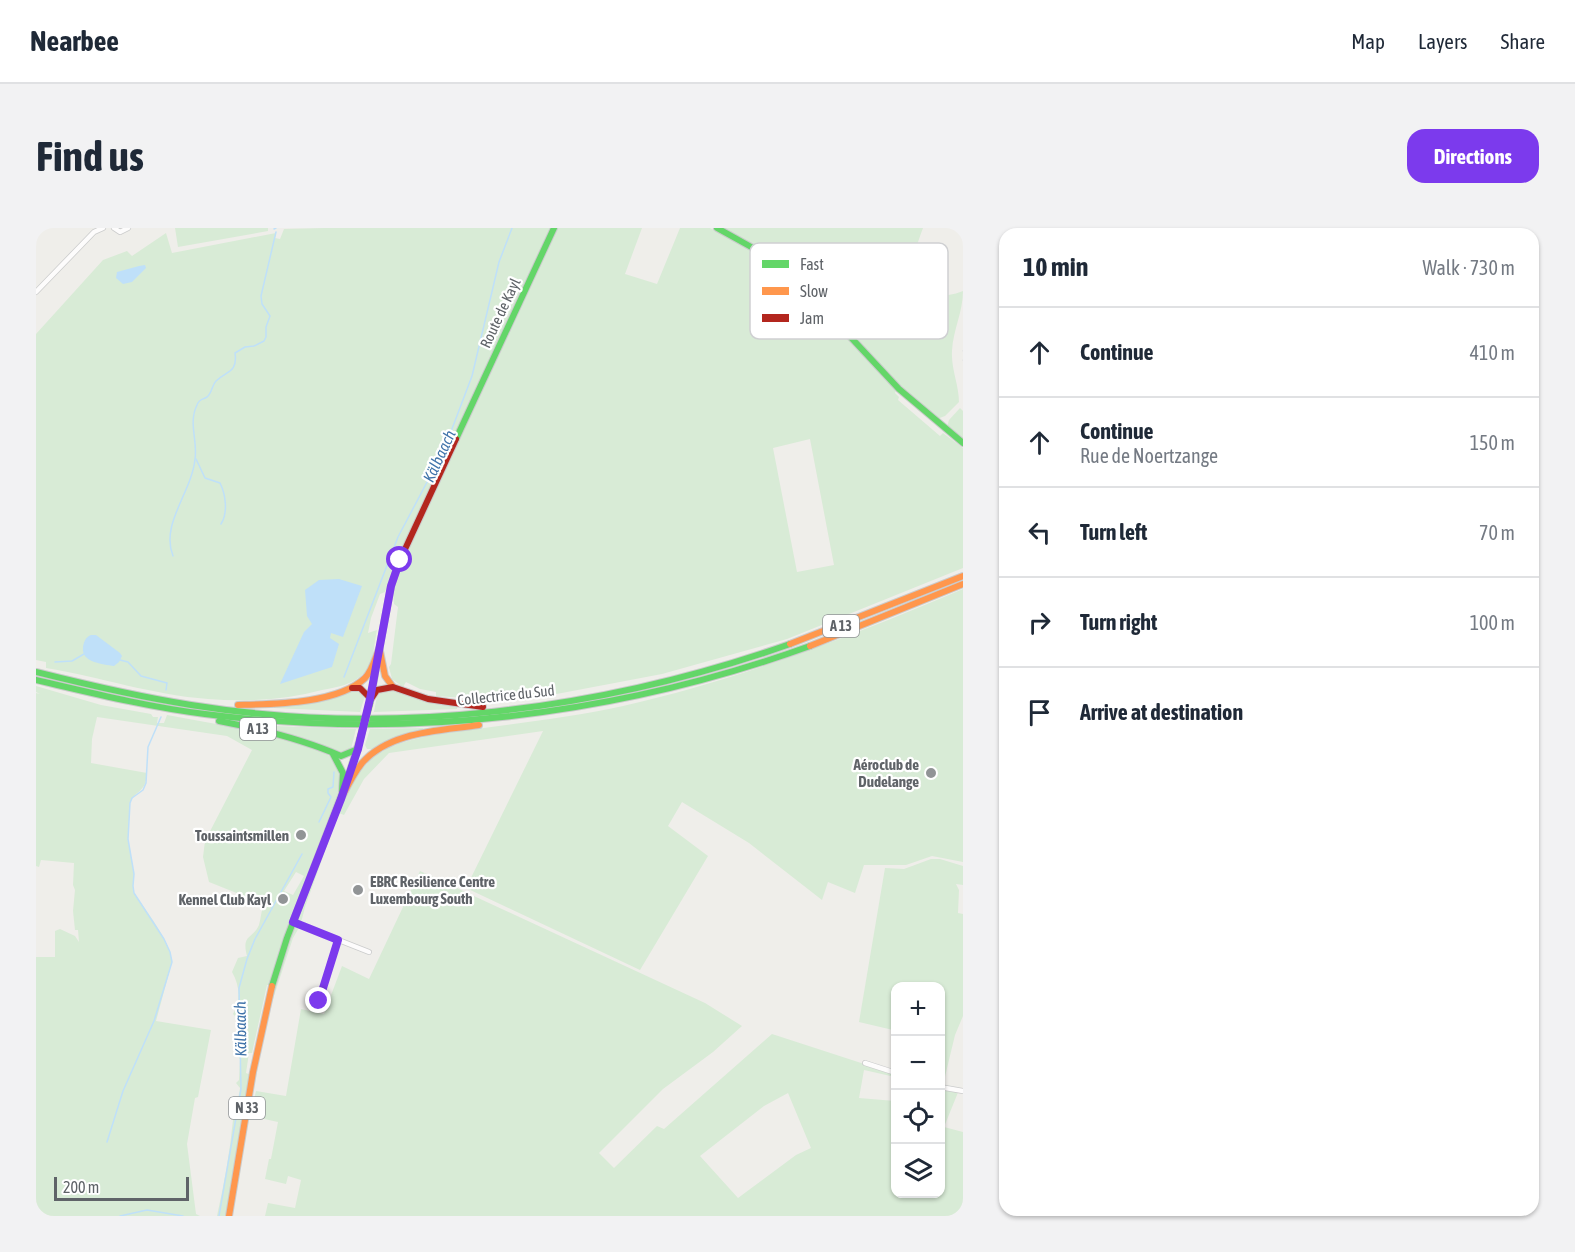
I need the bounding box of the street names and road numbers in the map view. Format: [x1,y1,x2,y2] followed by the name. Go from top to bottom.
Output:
[476,275,524,351] street label: Route de Kayl
[823,615,859,637] road number: A 13
[457,681,555,709] street label: Collectrice du Sud
[240,718,276,740] road number: A 13
[229,1097,265,1119] road number: N 33

